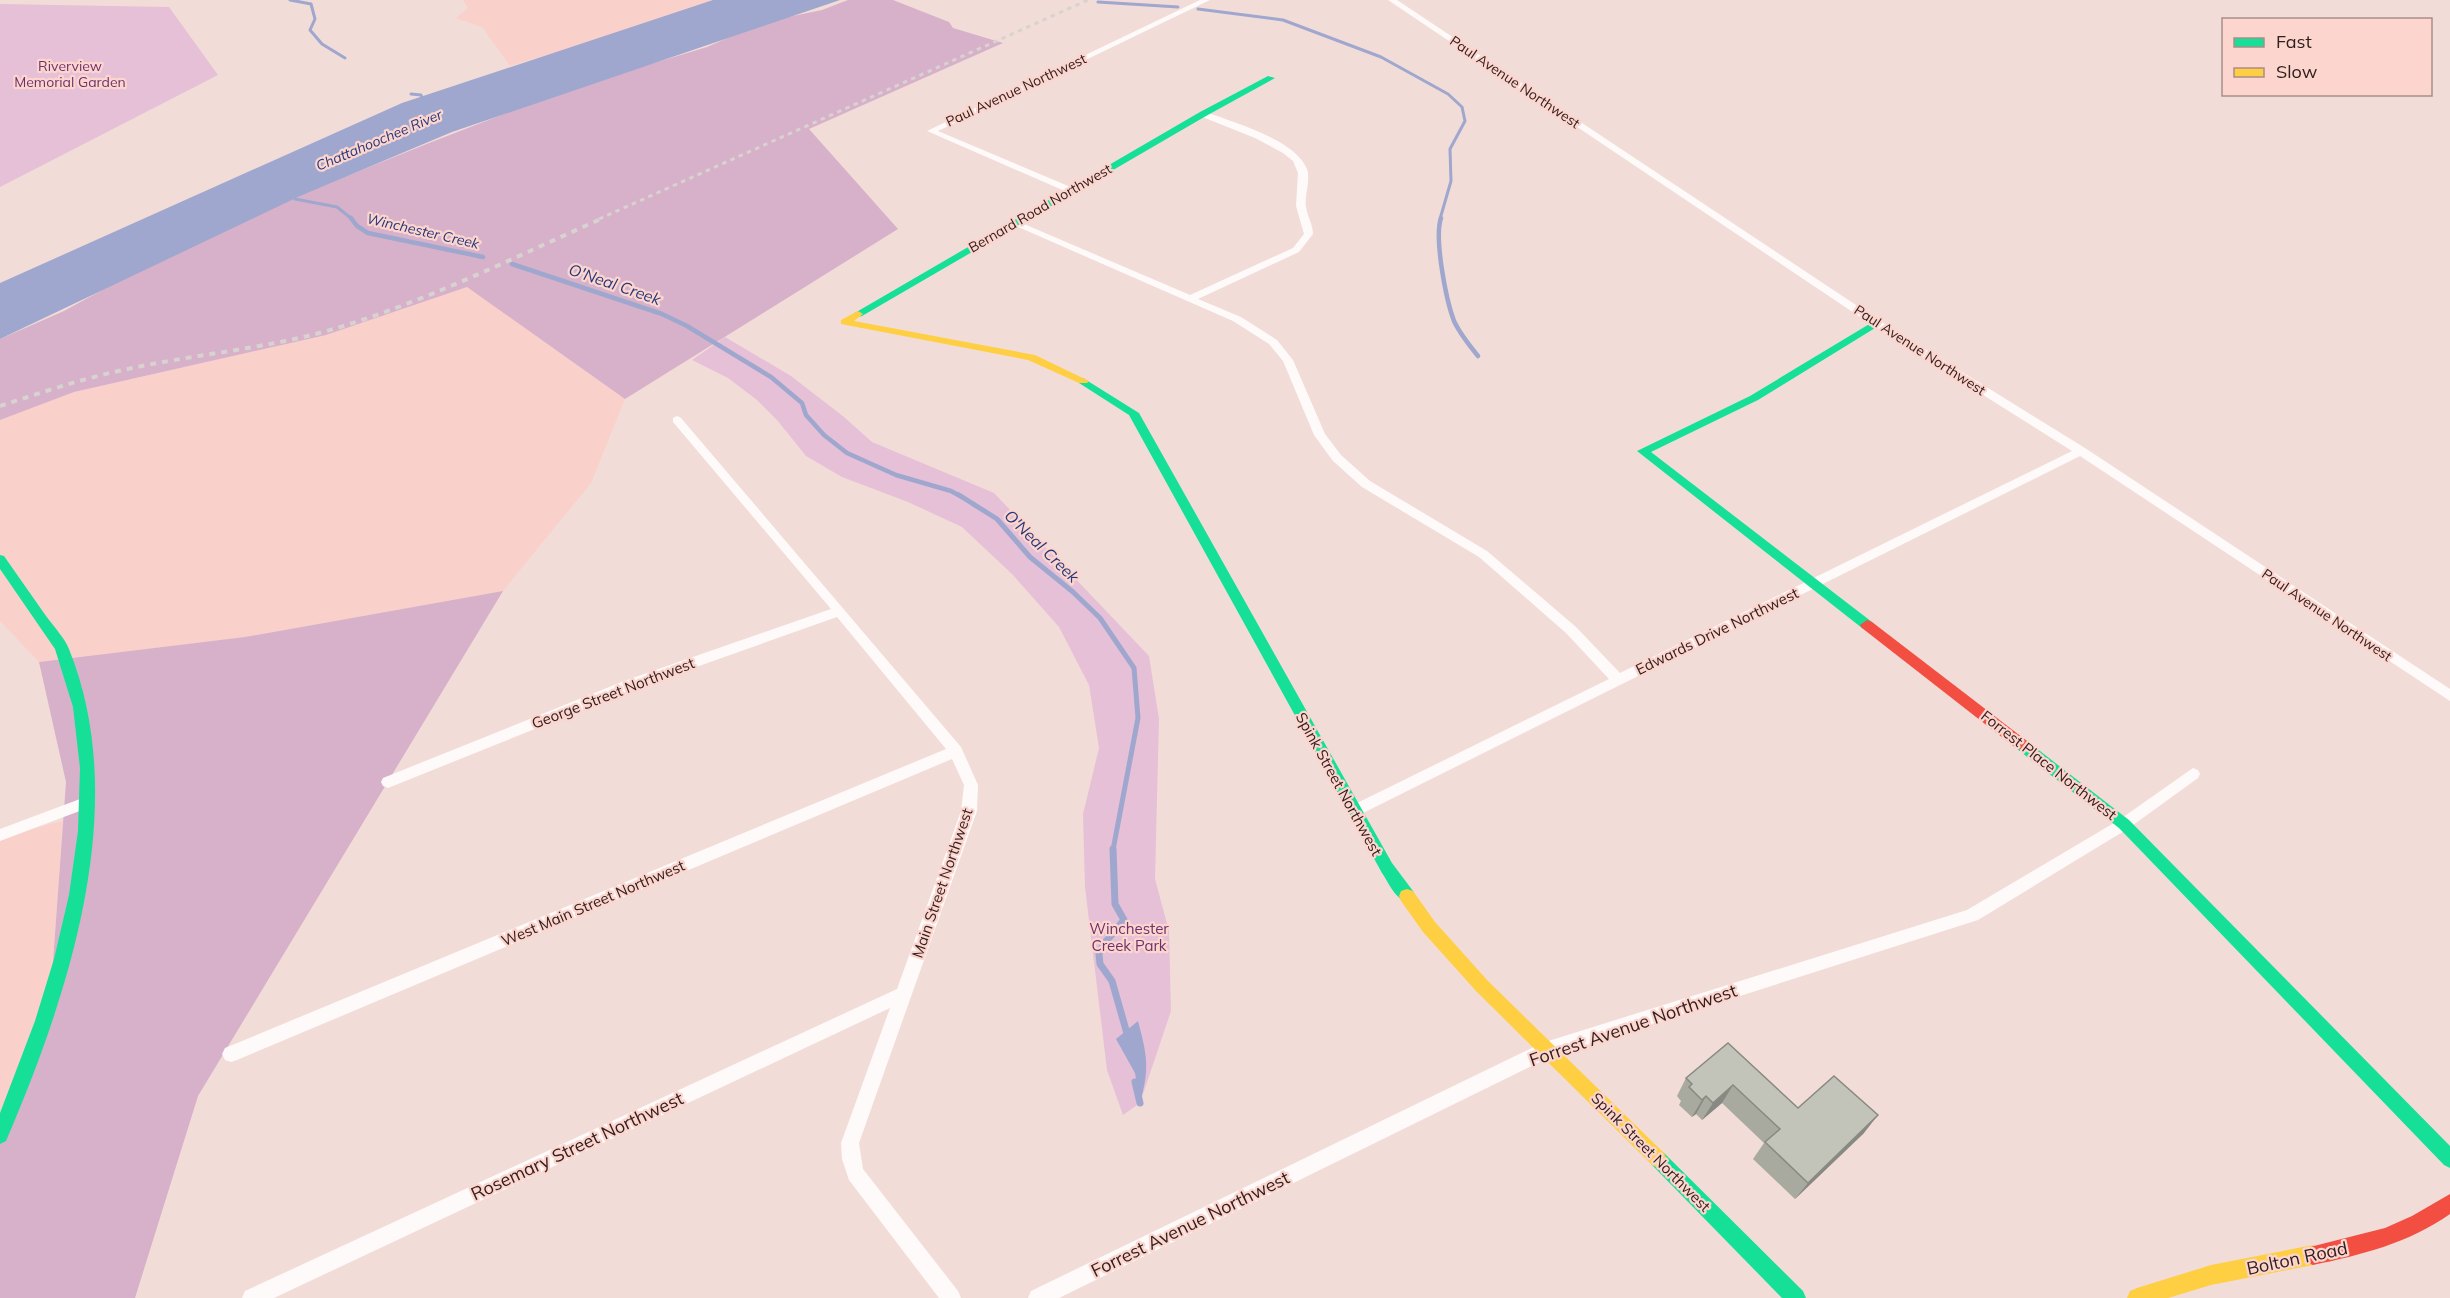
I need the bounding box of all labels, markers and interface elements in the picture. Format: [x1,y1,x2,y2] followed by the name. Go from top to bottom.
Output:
[2222,18,2432,96] legend
[2276,30,2312,53] text: Fast
[1447,32,1584,132] street label: Paul Avenue Northwest
[943,49,1089,131] street label: Paul Avenue Northwest
[14,57,126,91] park label: Riverview Memorial Garden
[2276,60,2318,83] text: Slow
[313,105,446,175] water label: Chattahoochee River
[965,160,1115,256] street label: Bernard Road Northwest
[365,209,482,253] water label: Winchester Creek
[566,259,665,309] water label: O'Neal Creek
[1851,301,1989,399] street label: Paul Avenue Northwest
[1000,505,1084,587] water label: O'Neal Creek
[2259,565,2396,665] street label: Paul Avenue Northwest
[1632,583,1802,679] street label: Edwards Drive Northwest
[529,653,697,733] street label: George Street Northwest
[1977,706,2121,824] street label: Forrest Place Northwest
[1292,709,1386,859] street label: Spink Street Northwest
[907,806,977,960] street label: Main Street Northwest
[498,856,688,950] street label: West Main Street Northwest
[1089,919,1169,955] park label: Winchester Creek Park
[1526,979,1740,1071] street label: Forrest Avenue Northwest
[467,1087,687,1205] street label: Rosemary Street Northwest
[1587,1088,1715,1216] street label: Spink Street Northwest
[1087,1166,1293,1282] street label: Forrest Avenue Northwest
[2244,1236,2350,1280] street label: Bolton Road

